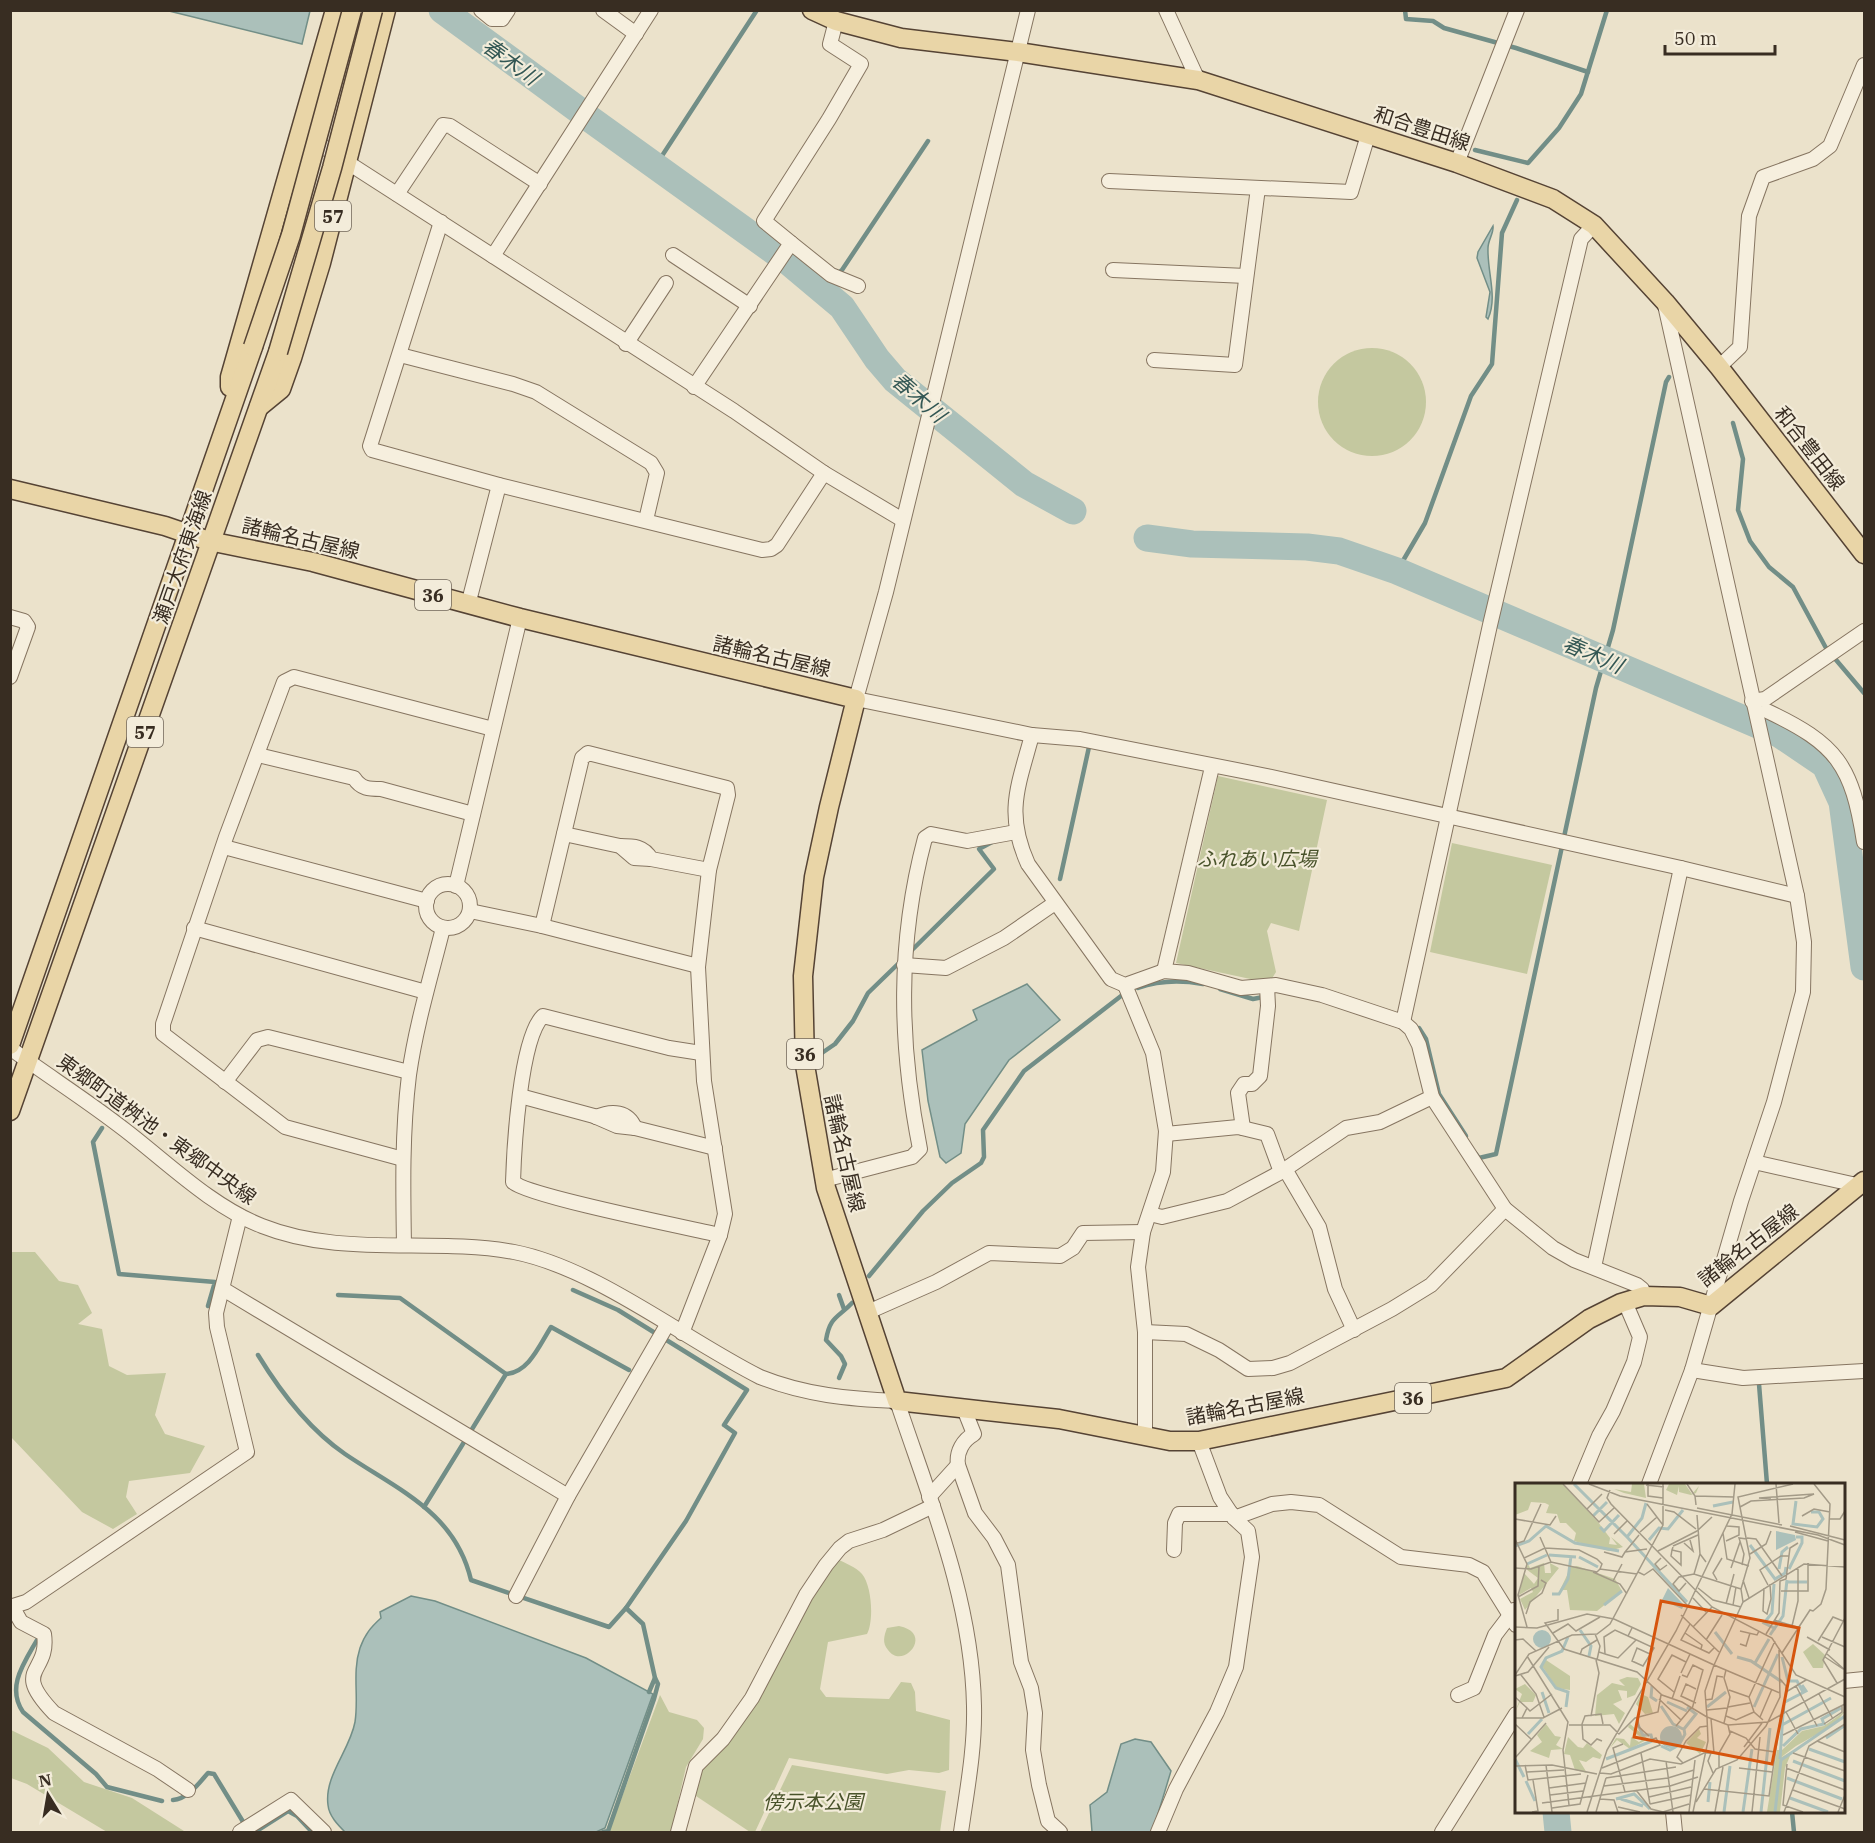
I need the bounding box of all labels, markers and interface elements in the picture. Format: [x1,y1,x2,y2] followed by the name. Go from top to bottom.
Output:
[1665,18,1774,56] scale bar
[1674,27,1717,50] text: 50 m
[477,31,546,92] water label: 春木川
[1370,100,1474,156] street label: 和合豊田線
[315,201,351,231] road number: 57
[886,366,953,430] water label: 春木川
[1769,400,1851,496] street label: 和合豊田線
[146,486,218,628] street label: 瀬戸大府東海線
[240,511,362,565] street label: 諸輪名古屋線
[415,580,451,610] road number: 36
[711,629,833,683] street label: 諸輪名古屋線
[1559,629,1629,680] water label: 春木川
[127,717,163,747] road number: 57
[1197,845,1319,872] park label: ふれあい広場
[787,1039,823,1069] road number: 36
[52,1048,262,1210] street label: 東郷町道桝池・東郷中央線
[818,1092,872,1214] street label: 諸輪名古屋線
[1692,1197,1804,1293] street label: 諸輪名古屋線
[1184,1381,1306,1431] street label: 諸輪名古屋線
[1395,1383,1431,1413] road number: 36
[1515,1483,1845,1813] inset map
[18,1765,78,1825] north arrow
[37,1769,53,1791] text: N
[763,1788,866,1815] park label: 傍示本公園

